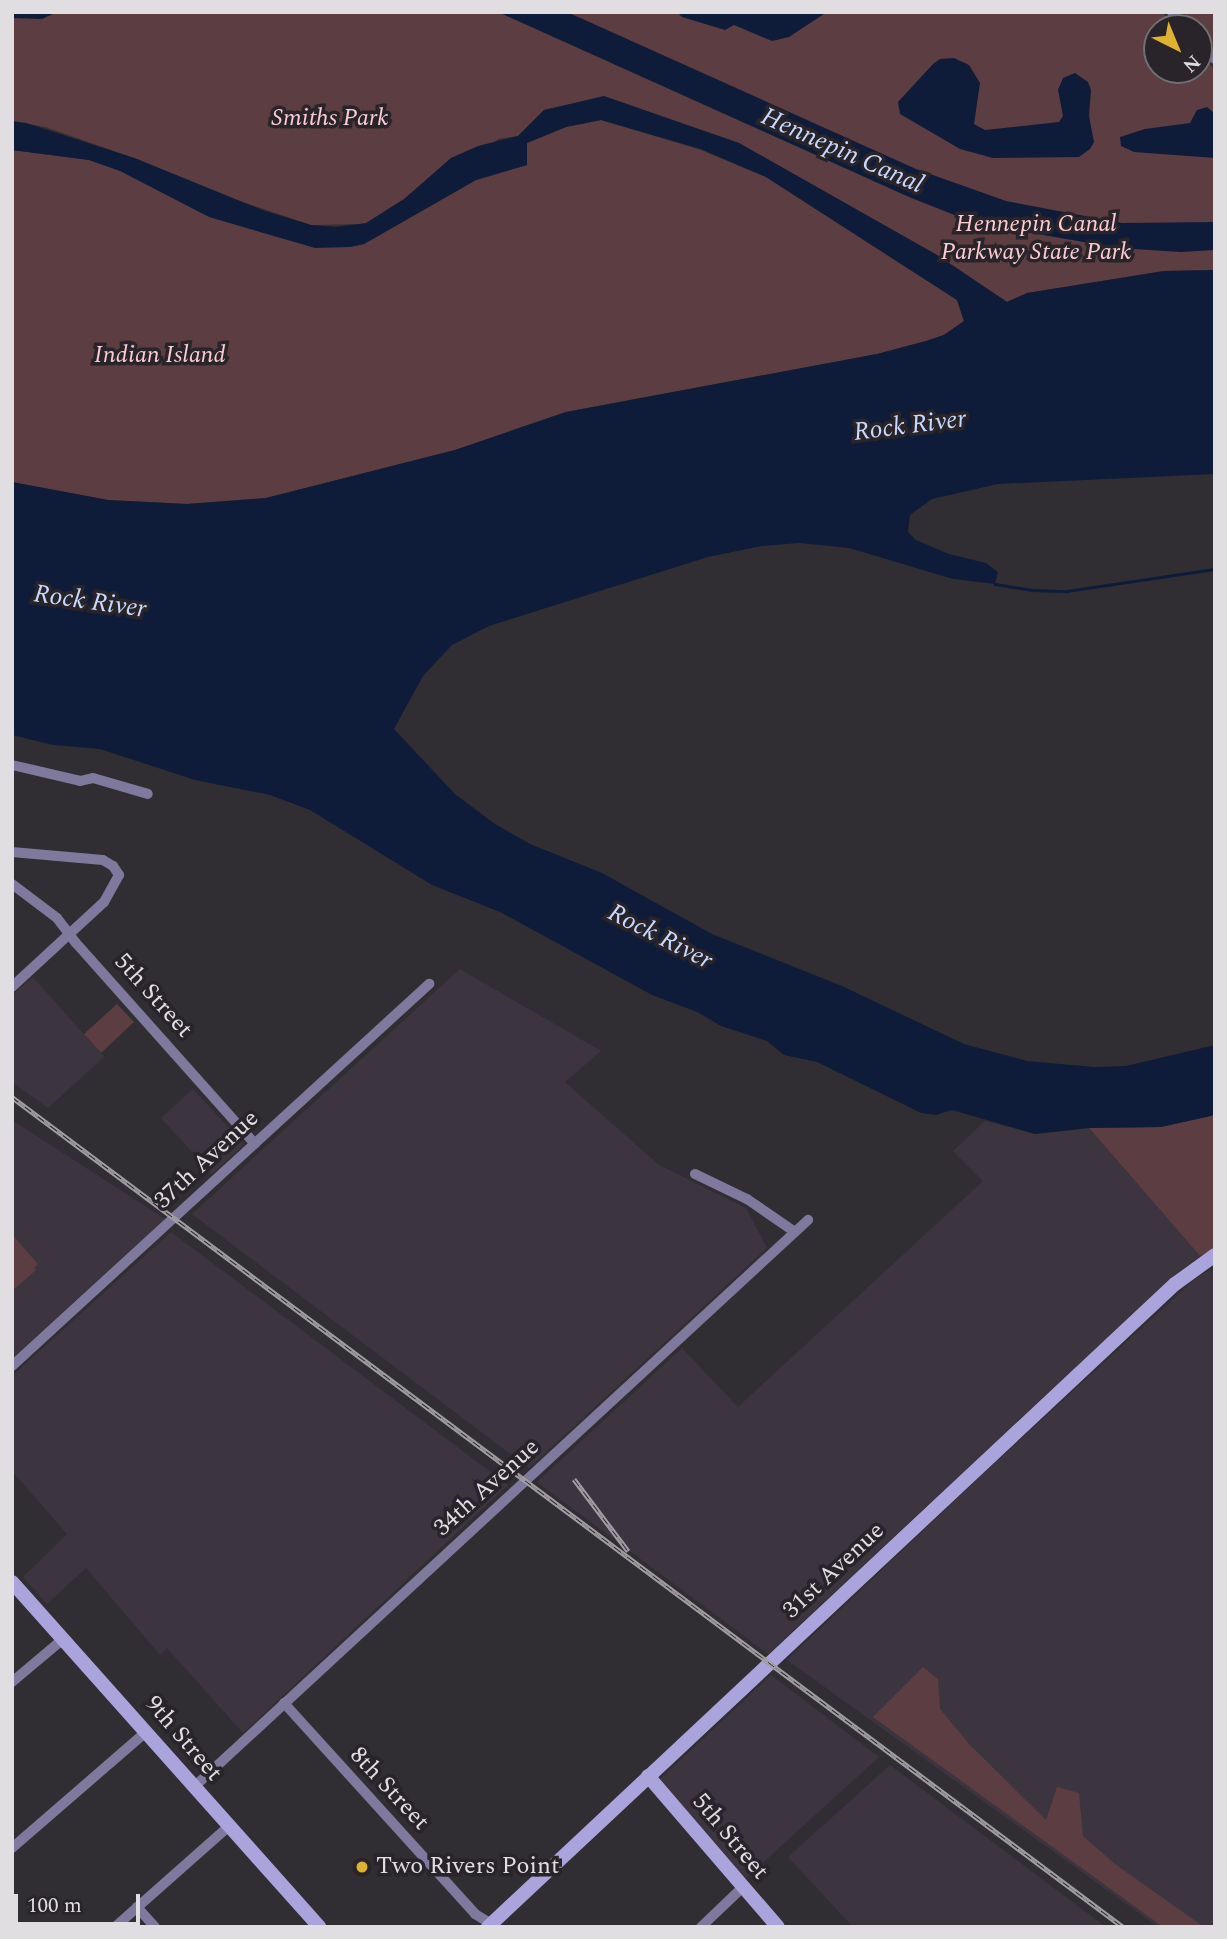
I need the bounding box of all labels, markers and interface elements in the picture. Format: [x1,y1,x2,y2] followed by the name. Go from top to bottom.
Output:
[1143,14,1213,84] north arrow
[1176,47,1207,79] text: N
[756,101,928,201] water label: Hennepin Canal
[272,105,388,133] park label: Smiths Park
[941,211,1131,267] park label: Hennepin Canal Parkway State Park
[94,342,226,370] park label: Indian Island
[852,404,968,448] water label: Rock River
[32,579,148,625] water label: Rock River
[602,897,718,977] water label: Rock River
[108,948,198,1044] street label: 5th Street
[149,1105,265,1215] street label: 37th Avenue
[428,1433,546,1543] street label: 34th Avenue
[777,1517,891,1625] street label: 31st Avenue
[138,1691,228,1787] street label: 9th Street
[343,1741,435,1837] street label: 8th Street
[686,1788,774,1886] street label: 5th Street
[376,1853,559,1881] place label: Two Rivers Point
[354,1859,370,1875] marker: Two Rivers Point
[18,1880,144,1924] scale bar
[27,1890,82,1922] text: 100 m

